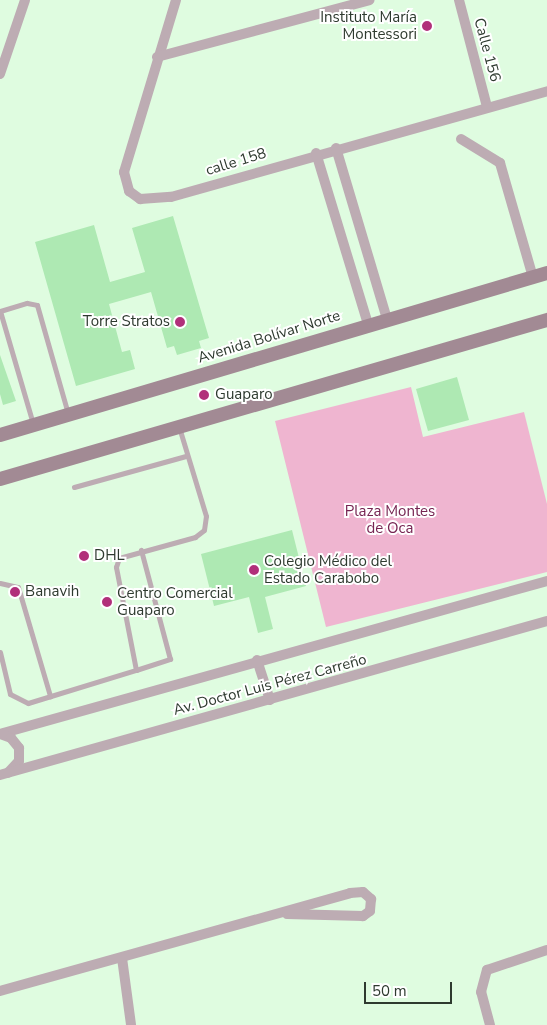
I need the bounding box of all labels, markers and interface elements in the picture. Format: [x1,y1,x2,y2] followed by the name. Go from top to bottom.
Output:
[320,8,417,43] place label: Instituto María Montessori
[470,16,504,84] street label: Calle 156
[421,20,433,32] marker: Instituto María Montessori
[203,144,269,180] street label: calle 158
[196,307,342,367] street label: Avenida Bolívar Norte
[83,313,170,331] place label: Torre Stratos
[174,316,186,328] marker: Torre Stratos
[215,386,273,404] place label: Guaparo
[197,388,211,402] marker: Guaparo
[345,502,435,537] park label: Plaza Montes de Oca
[94,547,125,565] place label: DHL
[78,550,90,562] marker: DHL
[264,552,392,587] place label: Colegio Médico del Estado Carabobo
[248,564,260,576] marker: Colegio Médico del Estado Carabobo
[25,583,79,601] place label: Banavih
[117,584,233,619] place label: Centro Comercial Guaparo
[9,586,21,598] marker: Banavih
[101,596,113,608] marker: Centro Comercial Guaparo
[171,651,369,719] street label: Av. Doctor Luis Pérez Carreño
[367,972,454,1004] scale bar
[372,981,407,1001] text: 50 m

